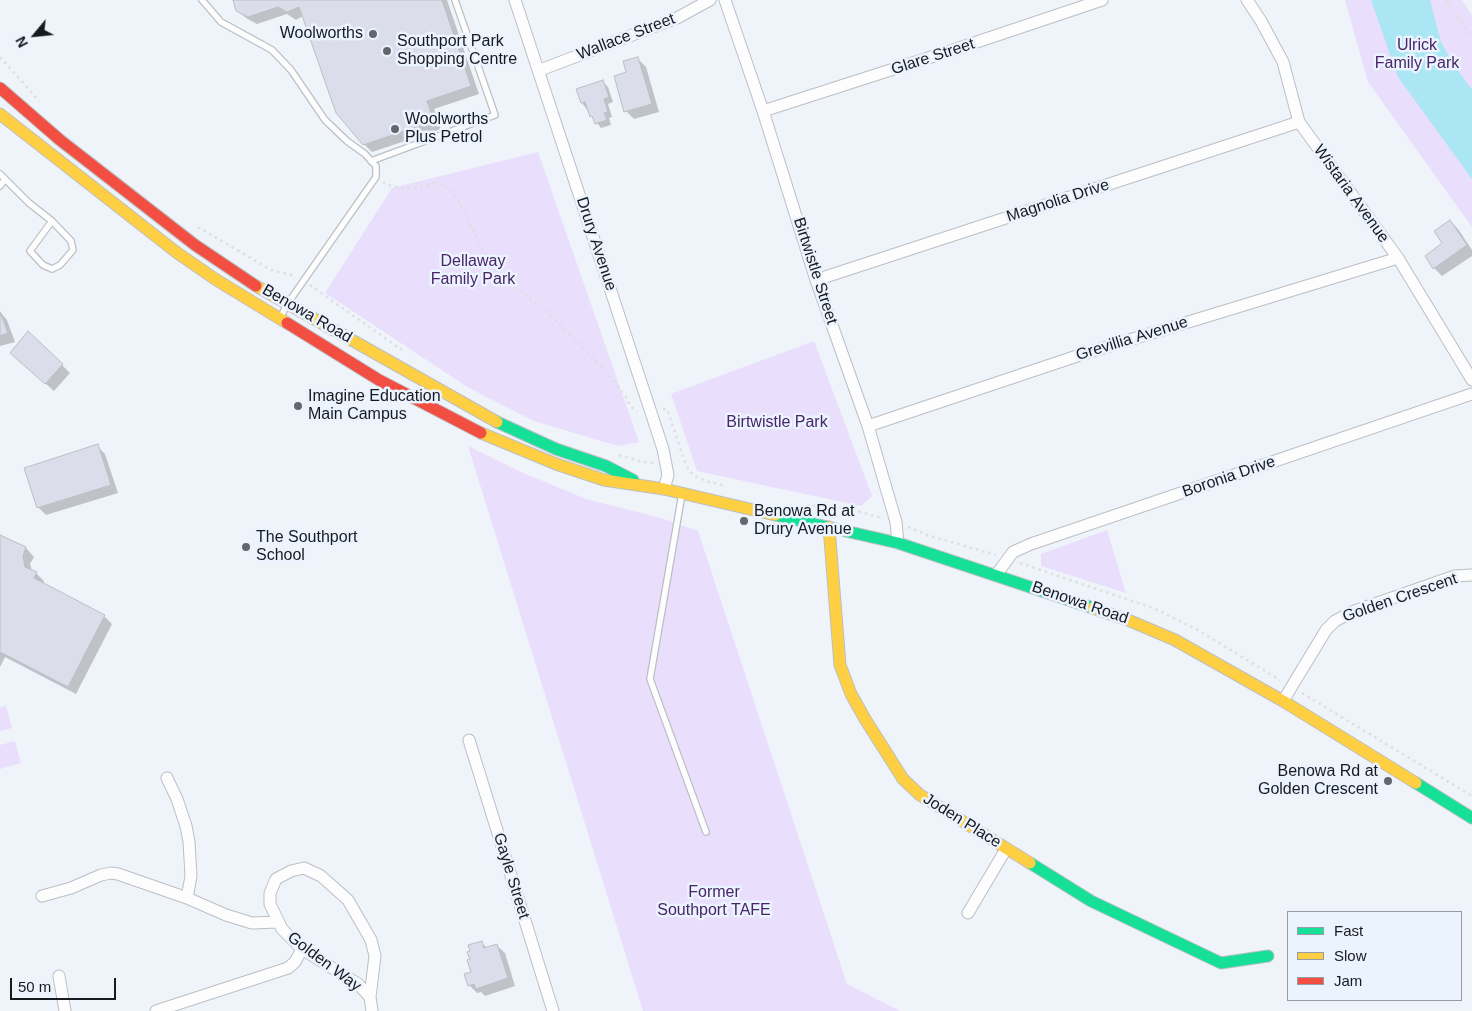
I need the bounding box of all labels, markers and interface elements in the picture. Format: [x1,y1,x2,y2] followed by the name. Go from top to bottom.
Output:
[10,10,60,60] north arrow
[574,10,678,64] street label: Wallace Street
[280,24,363,44] place label: Woolworths
[367,28,379,40] marker: Woolworths
[397,32,517,70] place label: Southport Park Shopping Centre
[12,34,31,50] text: N
[889,35,977,79] street label: Glare Street
[1375,36,1459,74] park label: Ulrick Family Park
[381,45,393,57] marker: Southport Park Shopping Centre
[405,110,488,148] place label: Woolworths Plus Petrol
[389,123,401,135] marker: Woolworths Plus Petrol
[1309,141,1393,247] street label: Wistaria Avenue
[1004,175,1112,227] street label: Magnolia Drive
[572,195,620,293] street label: Drury Avenue
[789,215,841,327] street label: Birtwistle Street
[431,252,515,290] park label: Dellaway Family Park
[259,281,355,347] street label: Benowa Road
[1074,313,1190,365] street label: Grevillia Avenue
[308,387,441,425] place label: Imagine Education Main Campus
[292,400,304,412] marker: Imagine Education Main Campus
[726,413,828,433] park label: Birtwistle Park
[1180,452,1278,502] street label: Boronia Drive
[754,502,855,540] place label: Benowa Rd at Drury Avenue
[738,515,750,527] marker: Benowa Rd at Drury Avenue
[256,528,357,566] place label: The Southport School
[240,541,252,553] marker: The Southport School
[1340,569,1460,627] street label: Golden Crescent
[1029,578,1131,628] street label: Benowa Road
[1258,762,1378,800] place label: Benowa Rd at Golden Crescent
[1382,775,1394,787] marker: Benowa Rd at Golden Crescent
[920,790,1004,852] street label: Joden Place
[489,831,533,921] street label: Gayle Street
[657,883,771,921] park label: Former Southport TAFE
[1287,911,1462,1001] legend
[1334,922,1363,939] text: Fast
[283,928,365,996] street label: Golden Way
[1334,947,1367,964] text: Slow
[12,968,119,1000] scale bar
[1334,972,1362,989] text: Jam
[18,978,51,995] text: 50 m

